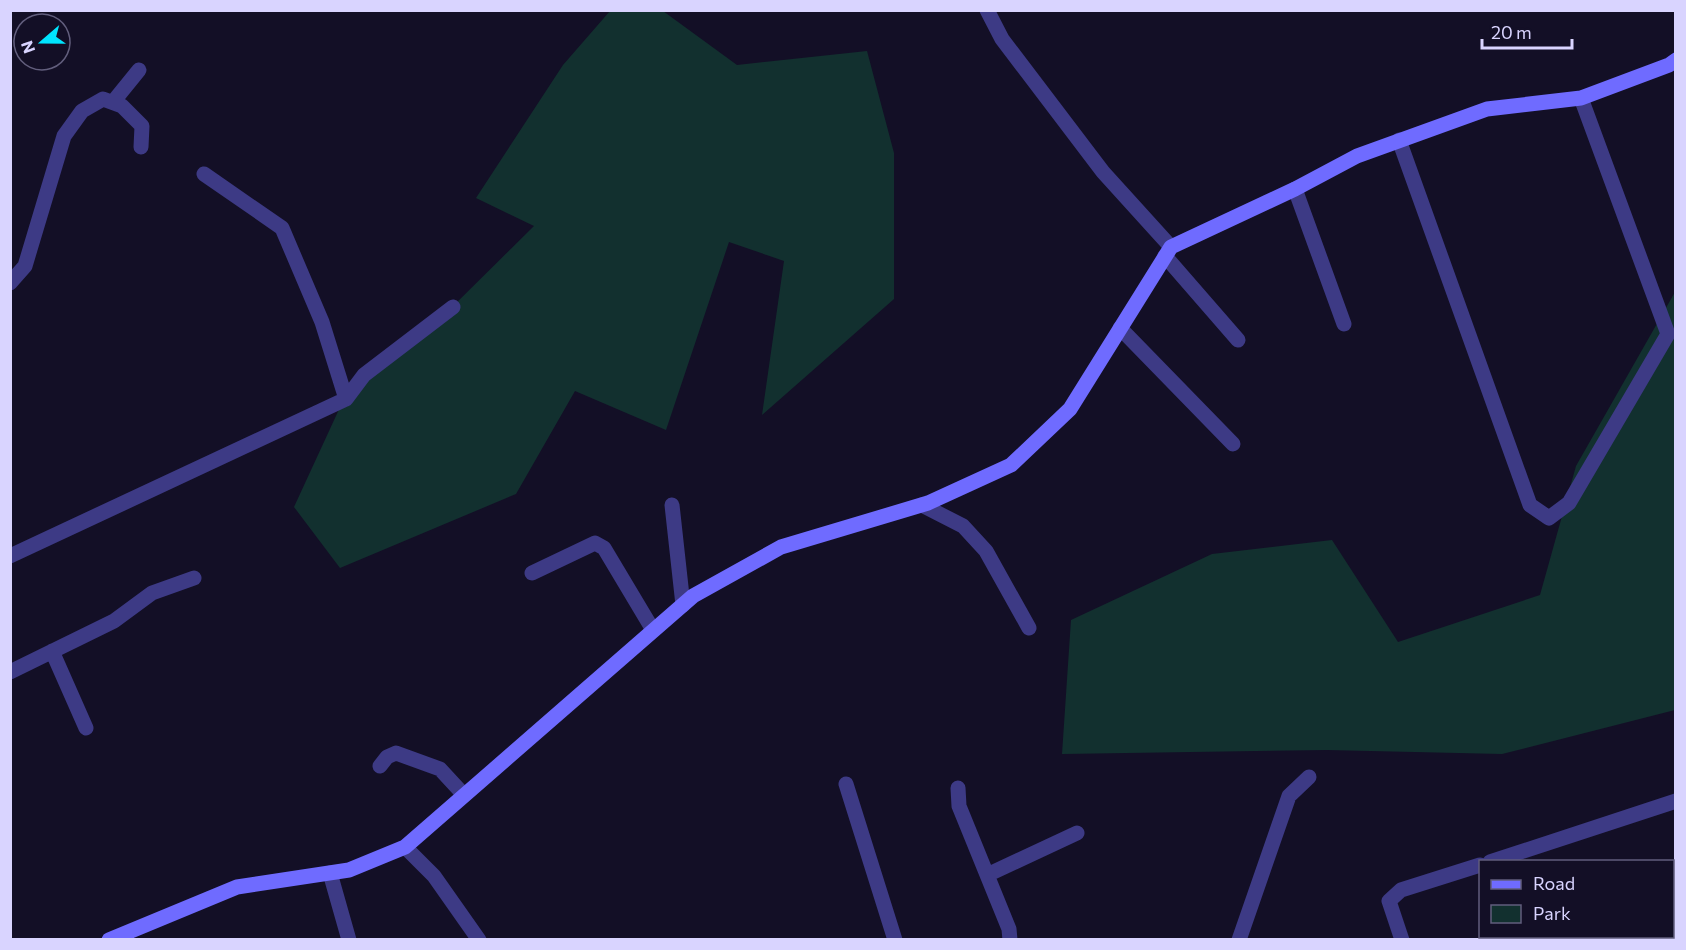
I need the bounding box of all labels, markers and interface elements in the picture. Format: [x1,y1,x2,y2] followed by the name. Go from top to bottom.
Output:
[12,12,72,72] north arrow
[1482,12,1572,50] scale bar
[1491,21,1532,43] text: 20 m
[16,38,38,56] text: N
[1479,860,1674,938] legend
[1533,872,1575,894] text: Road
[1533,902,1571,924] text: Park

